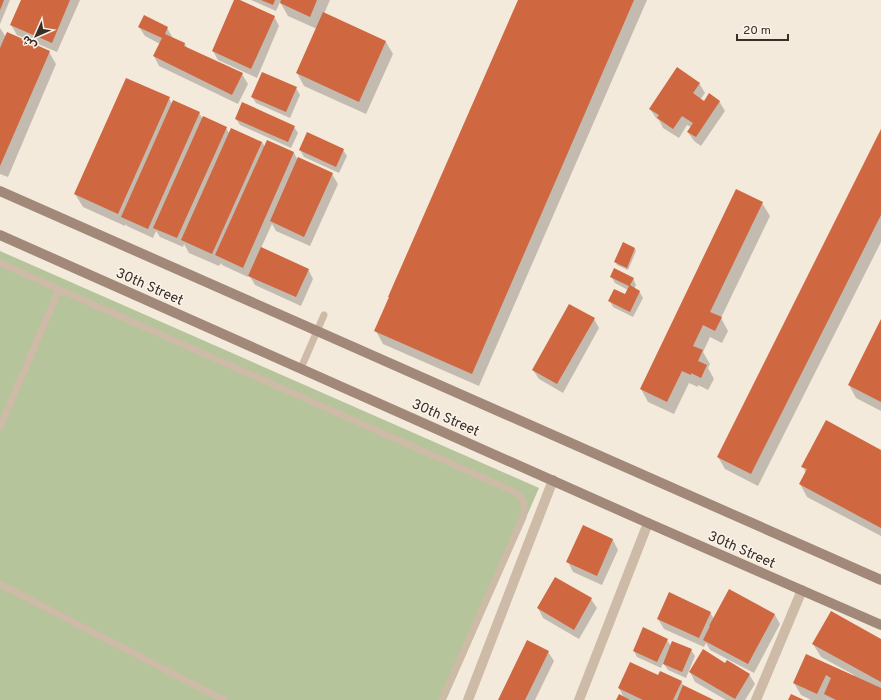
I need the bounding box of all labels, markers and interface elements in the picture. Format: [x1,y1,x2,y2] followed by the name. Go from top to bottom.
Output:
[16,16,56,56] north arrow
[737,16,788,42] scale bar
[743,23,771,39] text: 20 m
[19,32,40,53] text: ش
[113,265,186,310] street label: 30th Street
[409,396,482,441] street label: 30th Street
[705,528,778,573] street label: 30th Street

